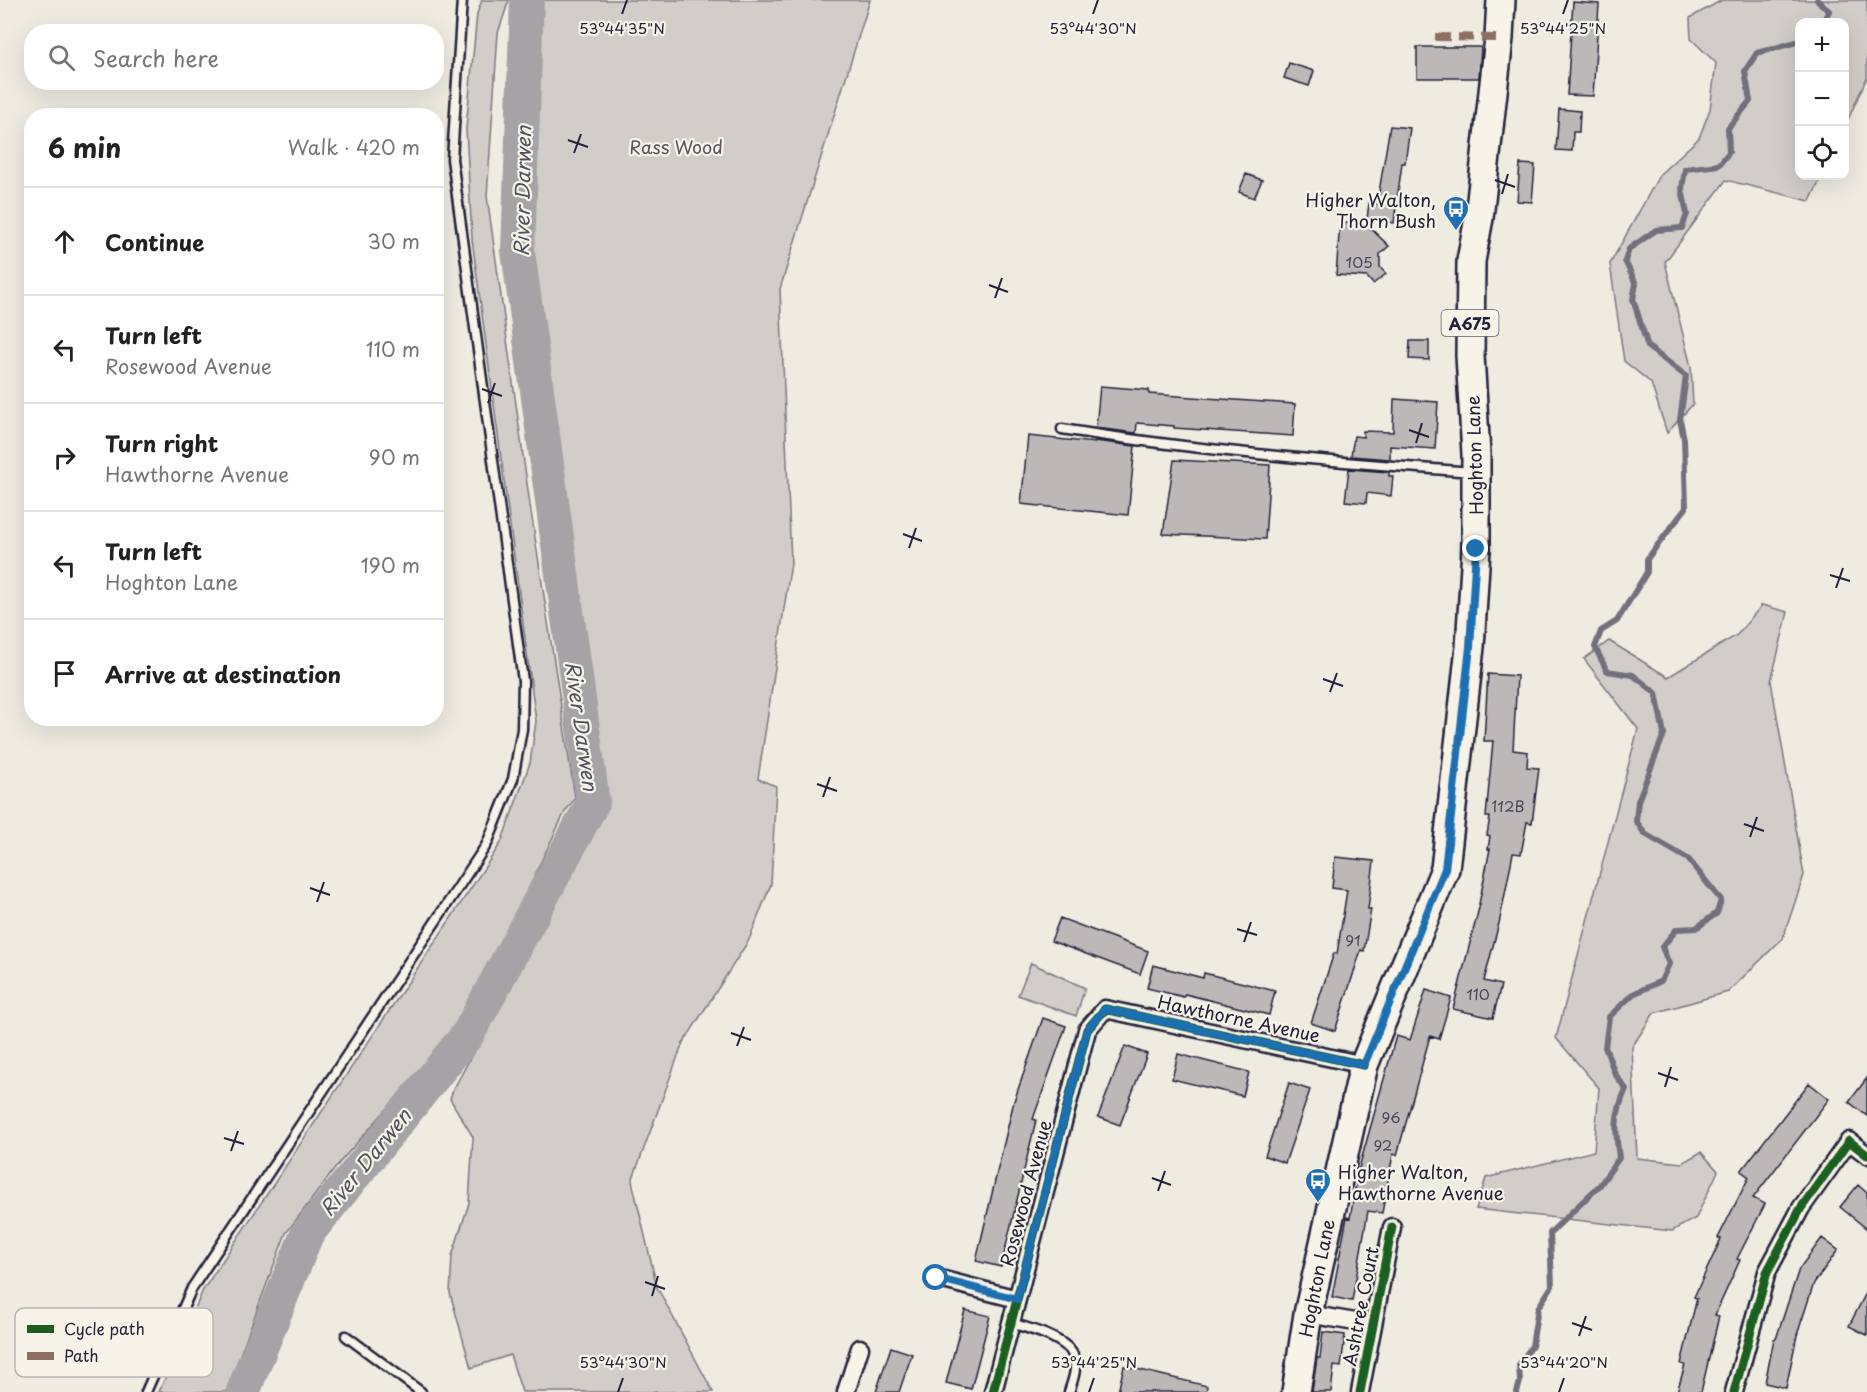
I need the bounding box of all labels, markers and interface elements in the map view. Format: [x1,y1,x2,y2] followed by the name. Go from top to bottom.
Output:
[579,16,665,39] text: 53°44'35"N
[1049,16,1137,39] text: 53°44'30"N
[1520,16,1606,39] text: 53°44'25"N
[1795,18,1849,180] map controls
[1795,18,1849,72] button: +
[24,24,444,90] search box
[45,41,78,74] icon: search
[93,41,219,74] text: Search here
[1795,72,1849,126] button: −
[506,124,538,257] water label: River Darwen
[1795,126,1849,180] button: locate
[48,128,121,167] text: 6 min
[288,132,420,162] text: Walk · 420 m
[629,133,723,160] park label: Rass Wood
[1306,186,1436,234] place label: Higher Walton, Thorn Bush
[1441,194,1471,232] bus stop icon: Higher Walton, Thorn Bush
[48,225,81,258] icon: ahead
[105,225,204,258] text: Continue
[367,226,420,256] text: 30 m
[1345,250,1373,273] house number: 105
[1442,310,1498,336] road number: A675
[105,318,202,351] text: Turn left
[48,333,81,366] icon: left
[366,334,420,364] text: 110 m
[105,351,272,381] text: Rosewood Avenue
[1458,395,1490,515] street label: Hoghton Lane
[105,426,218,459] text: Turn right
[48,441,81,474] icon: right
[369,442,420,472] text: 90 m
[105,459,289,489] text: Hawthorne Avenue
[105,534,202,567] text: Turn left
[1462,535,1488,561] route end
[48,549,81,582] icon: left
[361,550,420,580] text: 190 m
[105,567,238,597] text: Hoghton Lane
[48,657,81,690] icon: arrive
[105,657,341,690] text: Arrive at destination
[558,659,606,794] water label: River Darwen
[1492,794,1524,817] house number: 112B
[1345,928,1361,951] house number: 91
[1466,982,1490,1005] house number: 110
[1155,988,1323,1048] street label: Hawthorne Avenue
[312,1101,418,1222] water label: River Darwen
[1382,1105,1401,1128] house number: 96
[993,1117,1058,1269] street label: Rosewood Avenue
[1374,1133,1392,1156] house number: 92
[1338,1158,1504,1206] place label: Higher Walton, Hawthorne Avenue
[1303,1166,1333,1204] bus stop icon: Higher Walton, Hawthorne Avenue
[1291,1217,1341,1339] street label: Hoghton Lane
[1335,1244,1385,1368] street label: Ashtree Court
[922,1264,948,1290] route start
[15,1308,213,1377] legend
[64,1316,145,1340] text: Cycle path
[64,1343,99,1367] text: Path
[579,1350,667,1373] text: 53°44'30"N
[1051,1350,1137,1373] text: 53°44'25"N
[1520,1350,1608,1373] text: 53°44'20"N

